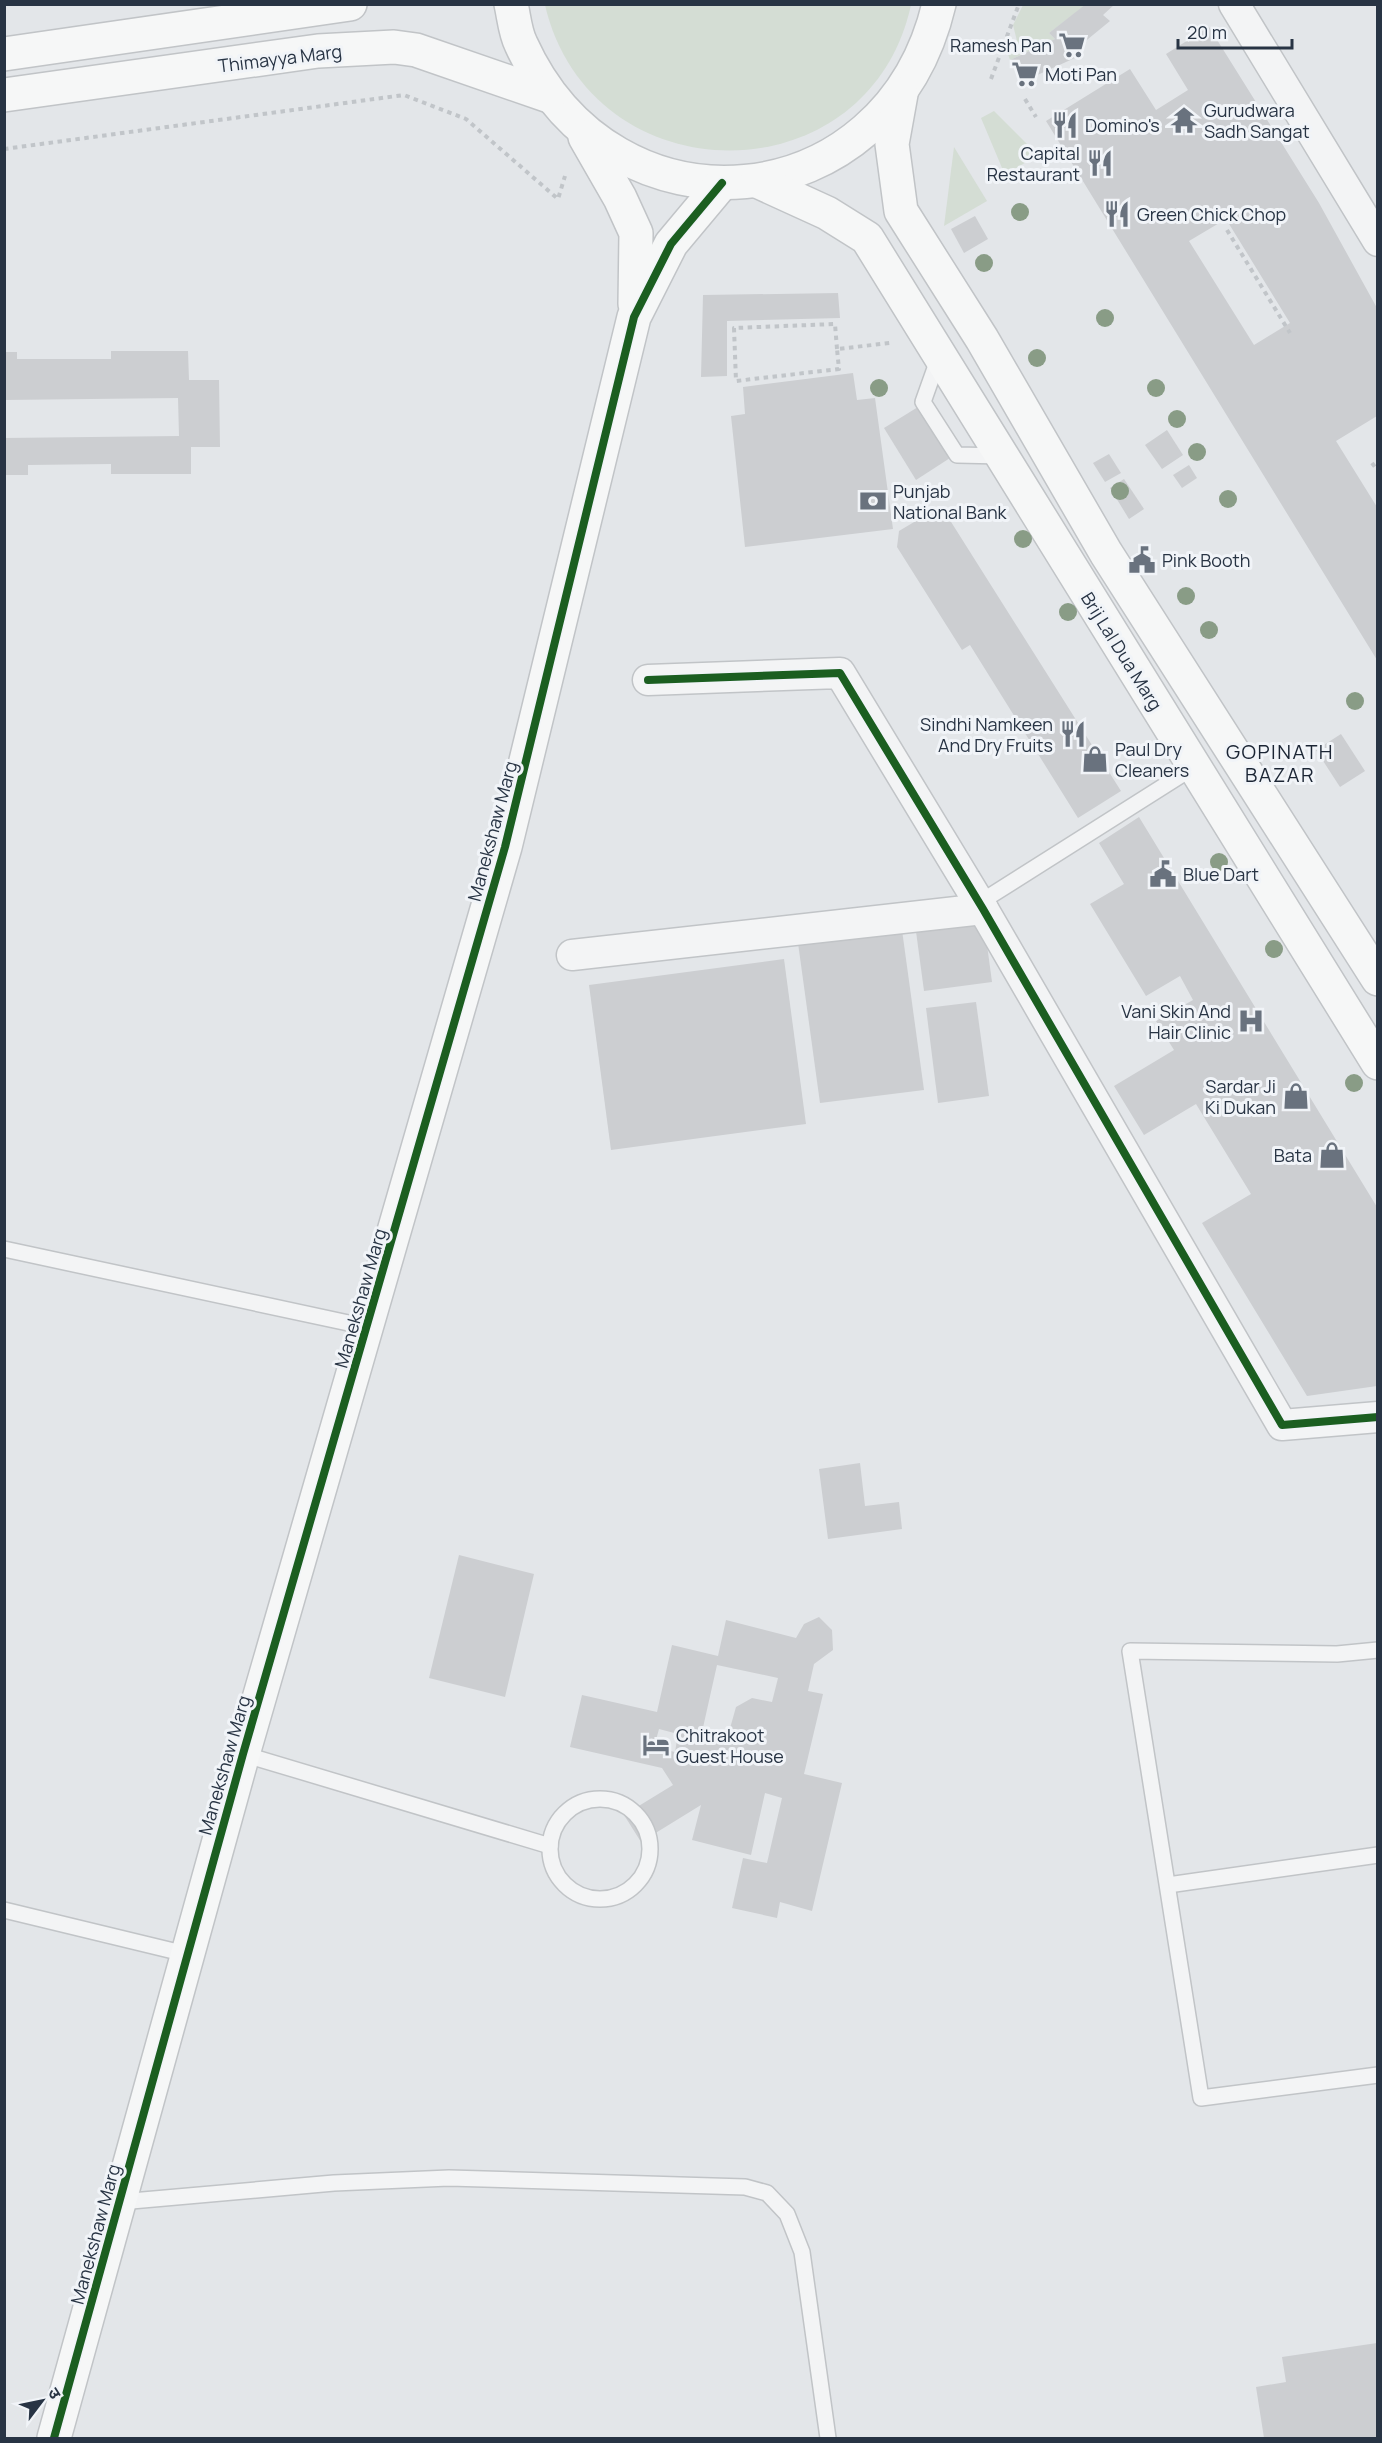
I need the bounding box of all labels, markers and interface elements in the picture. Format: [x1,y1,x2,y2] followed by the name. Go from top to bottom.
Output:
[1178,12,1292,50] scale bar
[1187,20,1227,44] text: 20 m
[1057,30,1087,60] supermarket icon: Ramesh Pan
[950,33,1052,57] place label: Ramesh Pan
[217,39,343,77] street label: Thimayya Marg
[1010,59,1040,89] supermarket icon: Moti Pan
[1045,62,1117,86] place label: Moti Pan
[1204,98,1310,143] place label: Gurudwara Sadh Sangat
[1169,105,1199,135] temple icon: Gurudwara Sadh Sangat
[1050,110,1080,140] restaurant icon: Domino's
[1085,113,1160,137] place label: Domino's
[987,141,1080,186] place label: Capital Restaurant
[1085,148,1115,178] restaurant icon: Capital Restaurant
[1102,199,1132,229] restaurant icon: Green Chick Chop
[1137,202,1286,226] place label: Green Chick Chop
[893,479,1008,524] place label: Punjab National Bank
[858,486,888,516] bank icon: Punjab National Bank
[1127,545,1157,575] public building icon: Pink Booth
[1162,548,1251,572] place label: Pink Booth
[1076,587,1168,715] street label: Brij Lal Dua Marg
[920,712,1053,757] place label: Sindhi Namkeen And Dry Fruits
[1058,719,1088,749] restaurant icon: Sindhi Namkeen And Dry Fruits
[1115,737,1189,782] place label: Paul Dry Cleaners
[1226,738,1334,788] district label: GOPINATH BAZAR
[1080,744,1110,774] shop icon: Paul Dry Cleaners
[462,758,522,904] street label: Manekshaw Marg
[1148,859,1178,889] public building icon: Blue Dart
[1183,862,1259,886] place label: Blue Dart
[1121,999,1231,1044] place label: Vani Skin And Hair Clinic
[1236,1006,1266,1036] hospital icon: Vani Skin And Hair Clinic
[1205,1074,1276,1119] place label: Sardar Ji Ki Dukan
[1281,1081,1311,1111] shop icon: Sardar Ji Ki Dukan
[1317,1140,1347,1170] shop icon: Bata
[1274,1143,1312,1167] place label: Bata
[329,1225,391,1371] street label: Manekshaw Marg
[193,1692,255,1838] street label: Manekshaw Marg
[676,1723,784,1768] place label: Chitrakoot Guest House
[641,1730,671,1760] hotel icon: Chitrakoot Guest House
[65,2161,125,2307] street label: Manekshaw Marg
[12,2371,72,2431] north arrow
[43,2383,67,2403] text: उ

